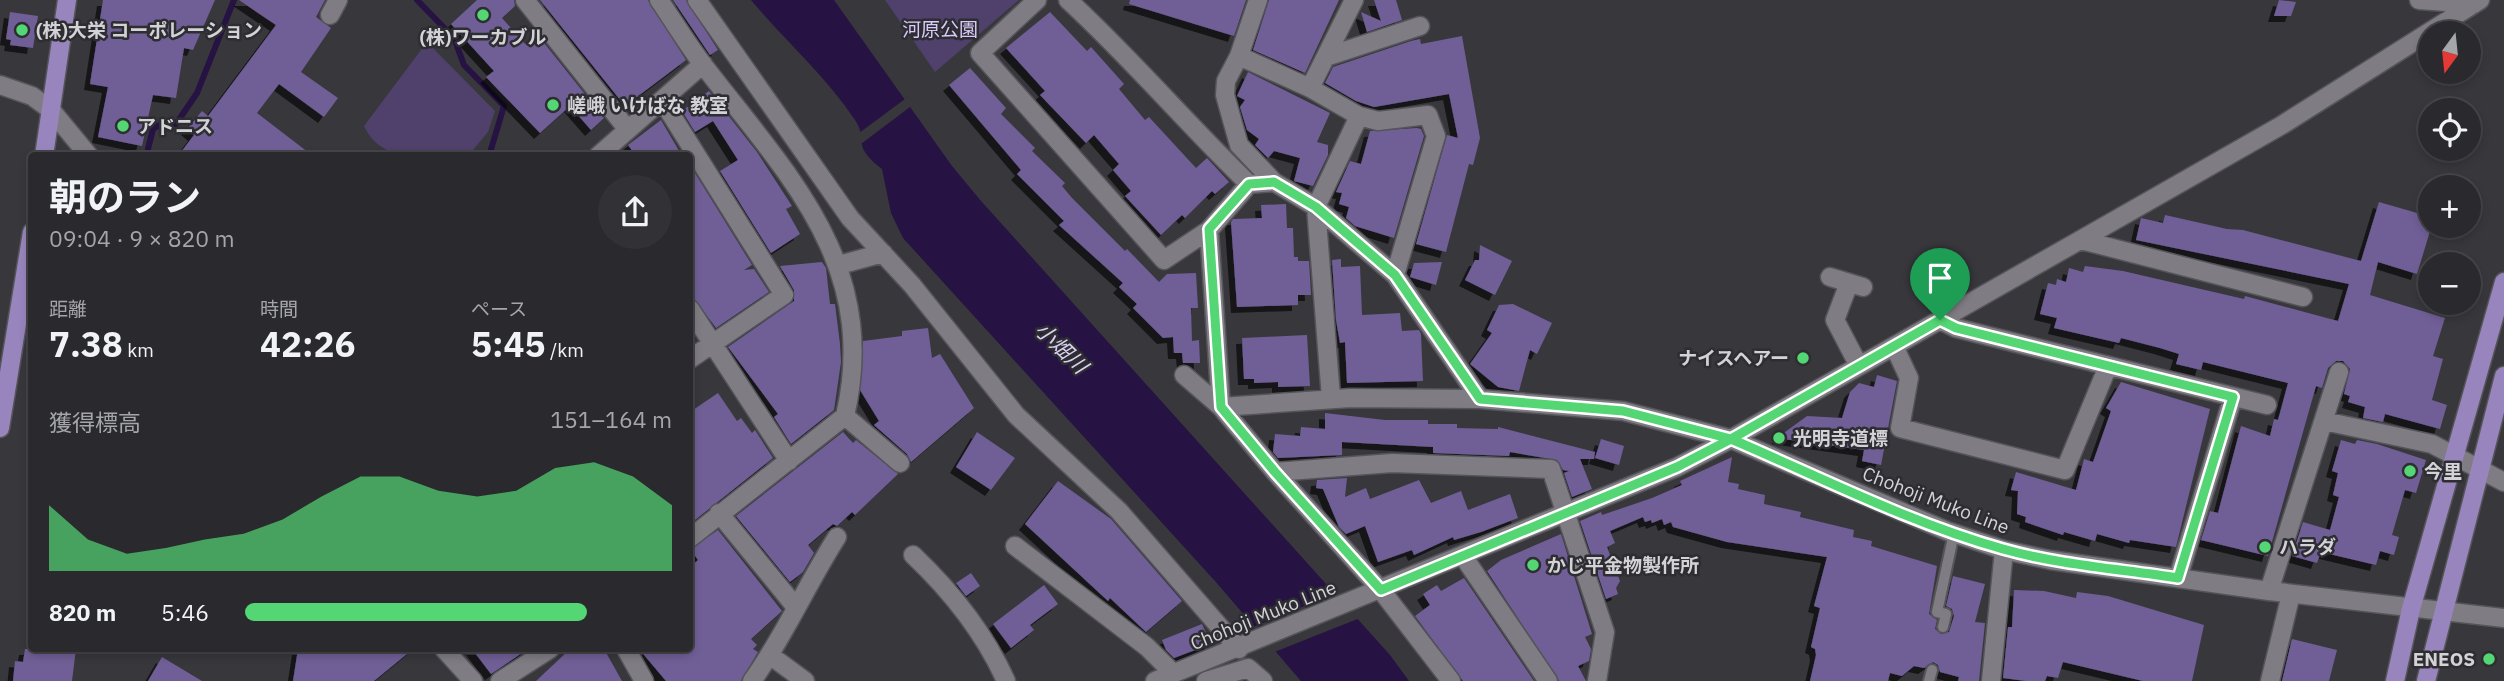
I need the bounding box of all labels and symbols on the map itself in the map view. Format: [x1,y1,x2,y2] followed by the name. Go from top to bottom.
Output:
[475,7,491,23] marker: (株)ワーカブル
[902,17,978,41] park label: 河原公園
[36,18,262,42] place label: (株)大栄 コーポレーション
[2418,21,2482,84] north arrow
[14,22,30,38] marker: (株)大栄 コーポレーション
[420,25,546,49] place label: (株)ワーカブル
[567,93,728,117] place label: 嵯峨 いけばな 教室
[545,97,561,113] marker: 嵯峨 いけばな 教室
[137,114,213,138] place label: アドニス
[115,118,131,134] marker: アドニス
[1910,248,1970,320] pin
[1029,315,1096,381] water label: 小畑川
[1678,346,1789,370] place label: ナイスヘアー
[1795,350,1811,366] marker: ナイスヘアー
[1793,426,1888,450] place label: 光明寺道標
[1771,430,1787,446] marker: 光明寺道標
[2424,459,2462,483] place label: 今里
[1859,461,2013,539] street label: Chohoji Muko Line
[2402,463,2418,479] marker: 今里
[2279,535,2336,559] place label: ハラダ
[2257,539,2273,555] marker: ハラダ
[1547,553,1699,577] place label: かじ平金物製作所
[1525,557,1541,573] marker: かじ平金物製作所
[1187,575,1339,655] street label: Chohoji Muko Line
[2413,647,2475,671] place label: ENEOS
[2481,651,2497,667] marker: ENEOS

